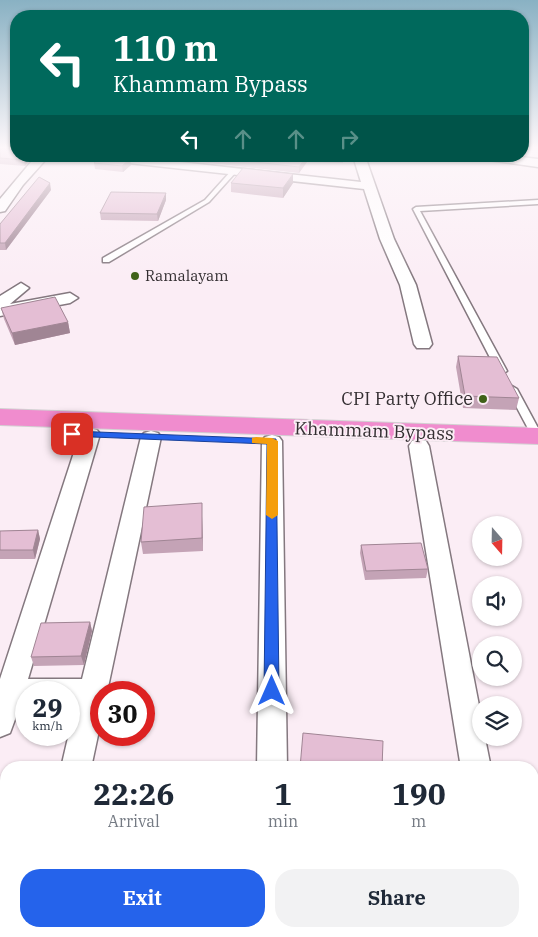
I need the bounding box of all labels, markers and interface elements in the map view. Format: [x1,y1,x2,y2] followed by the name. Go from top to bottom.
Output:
[113,25,218,71] text: 110 m
[30,30,95,95] icon: left
[113,69,308,98] text: Khammam Bypass
[176,125,204,153] icon: left
[229,125,257,153] icon: ahead
[282,125,310,153] icon: ahead
[335,125,363,153] icon: right
[145,266,229,285] place label: Ramalayam
[129,270,141,282] marker: Ramalayam
[341,387,473,410] place label: CPI Party Office
[477,393,489,405] marker: CPI Party Office
[51,413,93,455] pin
[294,416,454,445] street label: Khammam Bypass
[58,420,86,448] icon: arrive
[472,516,522,566] north arrow
[472,516,522,746] map controls
[472,576,522,626] button: sound
[472,636,522,686] button: search
[245,664,297,716] position arrow
[90,681,155,746] speed limit sign: 30
[32,691,63,724] text: 29
[472,696,522,746] button: layers
[32,718,63,733] text: km/h
[93,774,174,813] text: 22:26
[274,774,292,813] text: 1
[392,774,446,813] text: 190
[108,811,160,831] text: Arrival
[268,811,298,831] text: min
[411,811,426,831] text: m
[20,869,265,927] button: Exit
[275,869,519,927] button: Share

